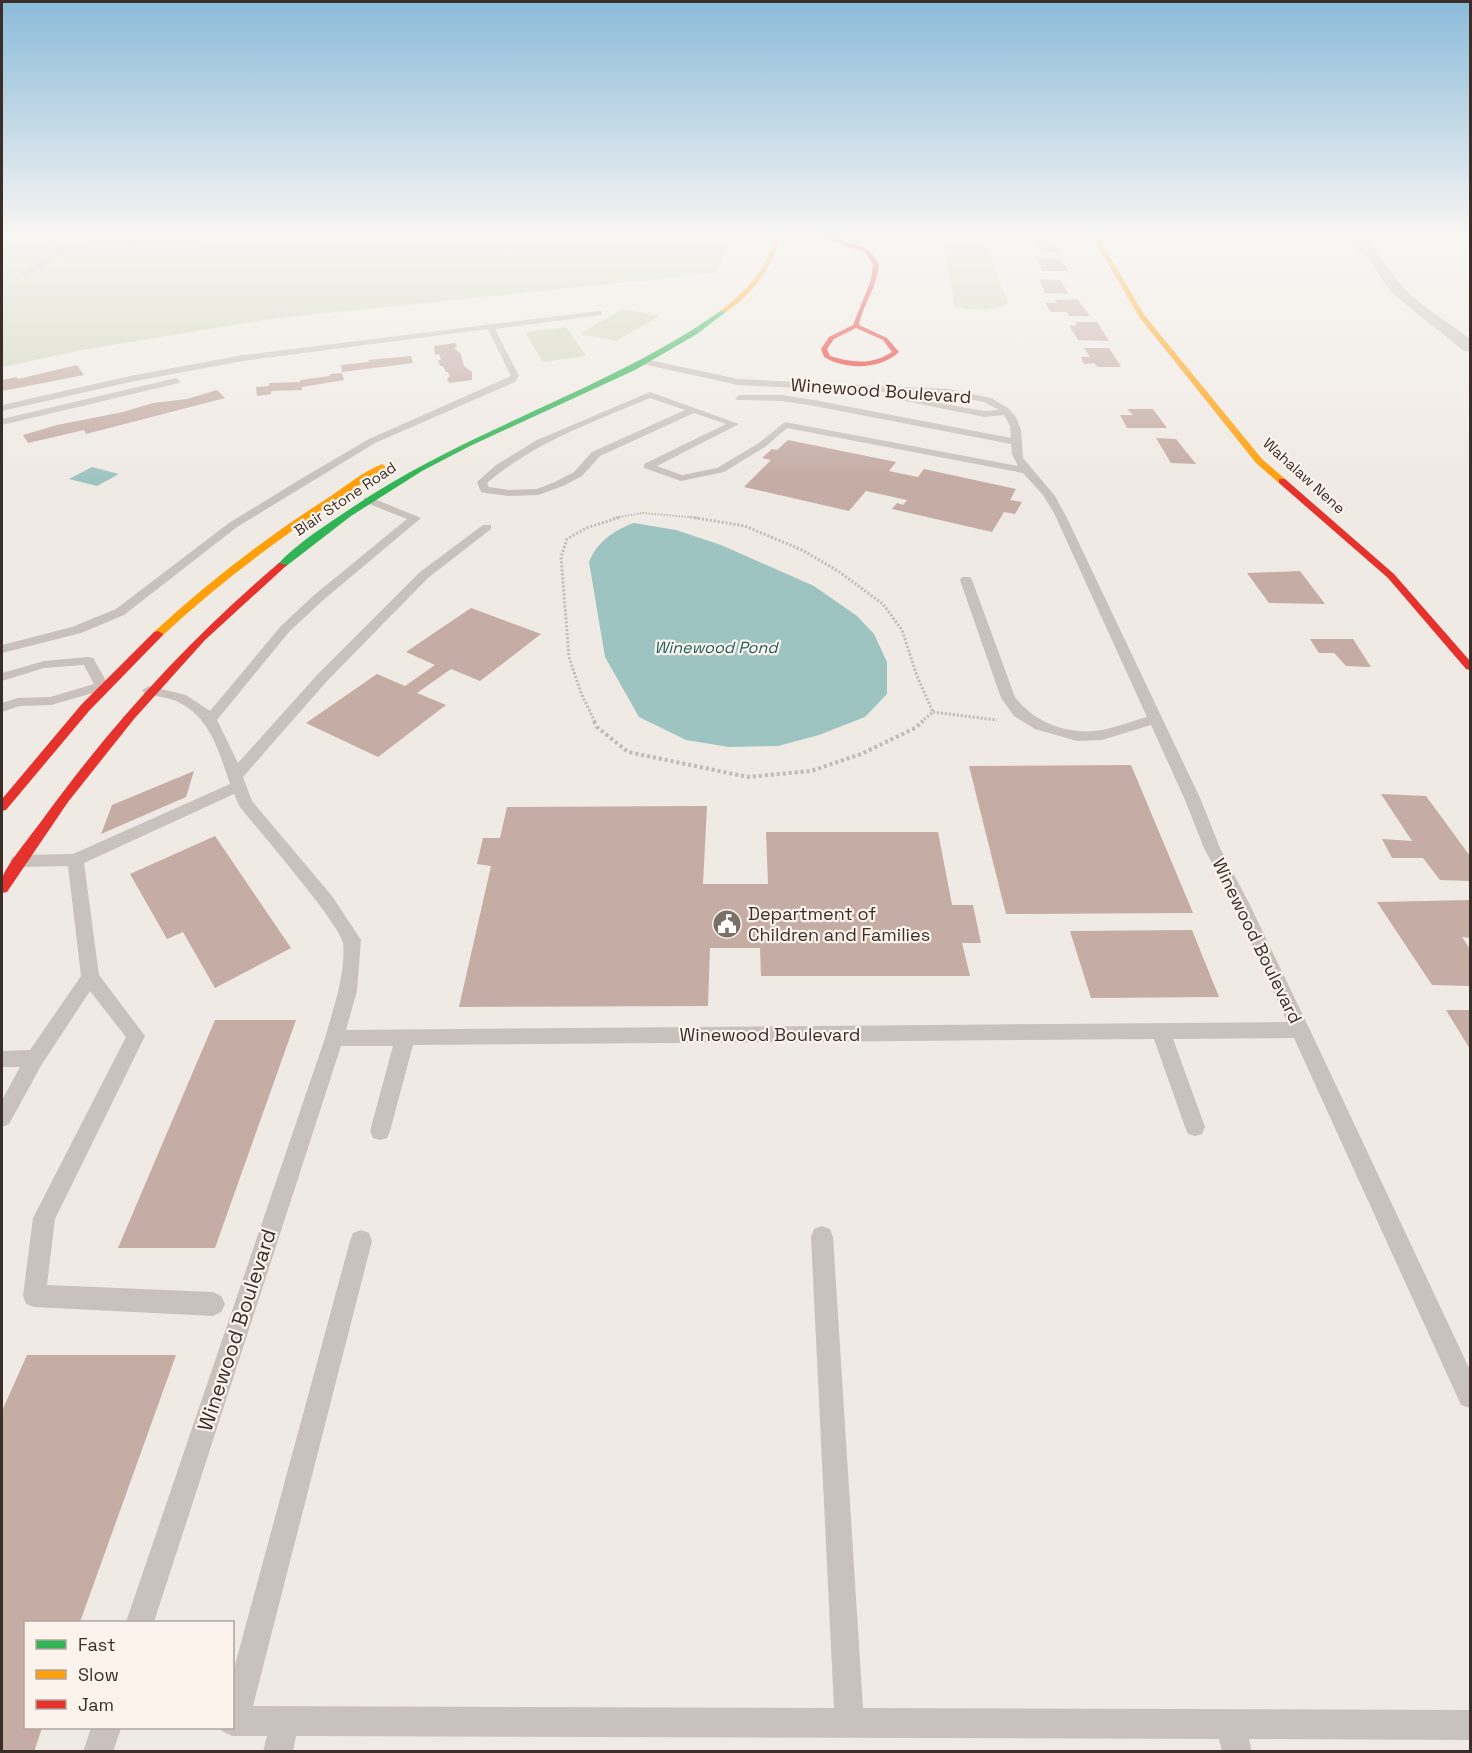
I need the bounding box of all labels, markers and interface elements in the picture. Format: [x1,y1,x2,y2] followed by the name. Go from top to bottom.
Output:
[790,373,972,408] street label: Winewood Boulevard
[1259,434,1350,518] street label: Wahalaw Nene
[290,457,399,540] street label: Blair Stone Road
[654,637,779,658] water label: Winewood Pond
[1207,854,1307,1027] street label: Winewood Boulevard
[748,902,930,946] place label: Department of Children and Families
[711,908,743,940] public building icon: Department of Children and Families
[680,1023,860,1046] street label: Winewood Boulevard
[191,1225,282,1434] street label: Winewood Boulevard
[24,1621,234,1729] legend
[78,1633,115,1656] text: Fast
[78,1663,119,1686] text: Slow
[78,1693,114,1716] text: Jam

